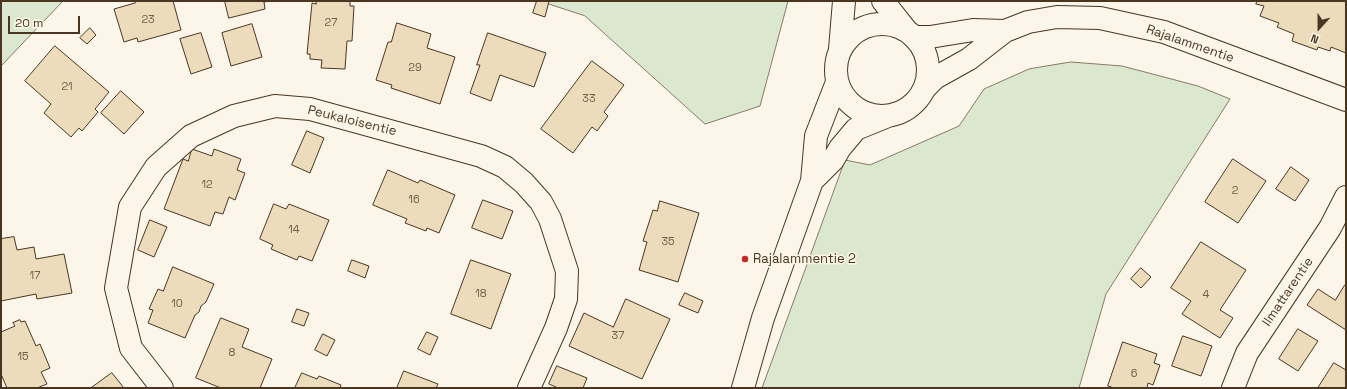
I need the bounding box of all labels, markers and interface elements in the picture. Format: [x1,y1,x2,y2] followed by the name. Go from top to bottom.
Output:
[10,8,82,34] scale bar
[1299,8,1339,48] north arrow
[141,13,155,27] house number: 23
[15,15,43,31] text: 20 m
[325,16,337,30] house number: 27
[1144,22,1236,66] street label: Rajalammentie
[1309,31,1321,47] text: N
[408,61,422,75] house number: 29
[61,80,73,94] house number: 21
[582,92,596,106] house number: 33
[306,102,398,140] street label: Peukaloisentie
[201,178,213,192] house number: 12
[1232,184,1238,198] house number: 2
[408,193,420,207] house number: 16
[288,223,300,237] house number: 14
[661,235,675,249] house number: 35
[753,251,856,267] place label: Rajalammentie 2
[740,254,750,264] marker: Rajalammentie 2
[1259,255,1317,329] street label: Ilmattarentie
[30,269,40,283] house number: 17
[475,287,487,301] house number: 18
[1203,288,1209,302] house number: 4
[171,297,183,311] house number: 10
[612,329,624,343] house number: 37
[229,346,235,360] house number: 8
[17,350,29,364] house number: 15
[1131,367,1137,381] house number: 6

